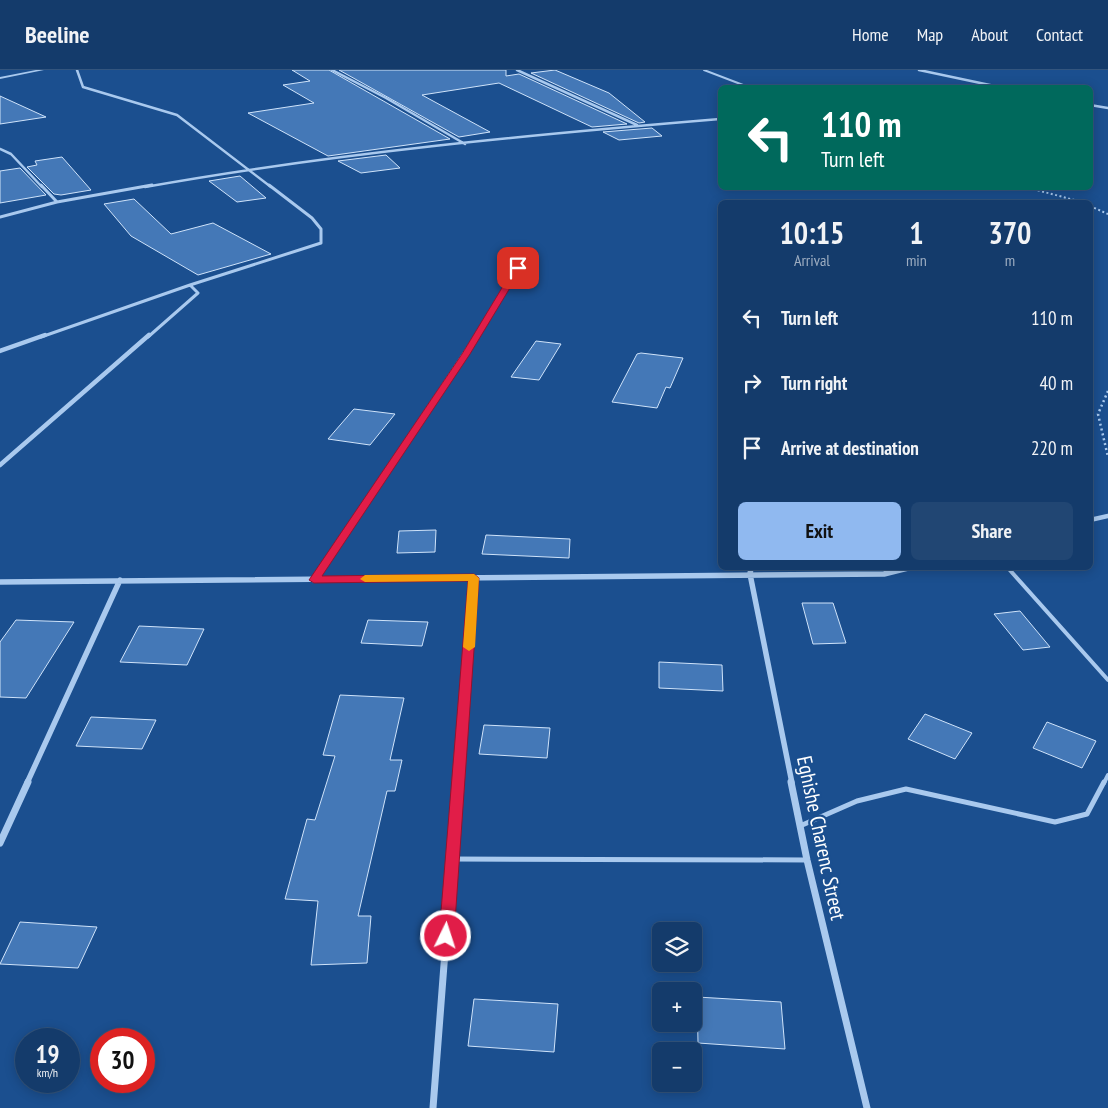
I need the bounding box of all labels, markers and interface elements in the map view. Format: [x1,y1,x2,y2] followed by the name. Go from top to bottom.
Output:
[25,19,90,50] text: Beeline
[852,23,889,46] text: Home
[917,23,943,46] text: Map
[971,23,1008,46] text: About
[1036,23,1083,46] text: Contact
[821,101,902,147] text: 110 m
[738,105,803,170] icon: left
[821,145,885,173] text: Turn left
[780,213,844,252] text: 10:15
[909,213,924,252] text: 1
[988,213,1031,252] text: 370
[497,247,539,289] pin
[794,250,830,270] text: Arrival
[906,250,927,270] text: min
[1005,250,1015,270] text: m
[504,254,532,282] icon: arrive
[738,304,766,332] icon: left
[781,306,838,330] text: Turn left
[1031,306,1073,330] text: 110 m
[738,369,766,397] icon: right
[781,371,847,395] text: Turn right
[1040,371,1073,395] text: 40 m
[738,434,766,462] icon: arrive
[781,436,919,460] text: Arrive at destination
[1031,436,1073,460] text: 220 m
[738,502,901,560] button: Exit
[911,502,1073,560] button: Share
[791,753,852,923] street label: Eghishe Charenc Street
[419,909,471,961] position arrow
[652,922,702,1092] map controls
[652,922,702,972] button: layers
[652,982,702,1032] button: +
[90,1028,155,1093] speed limit sign: 30
[36,1038,59,1070] text: 19
[652,1042,702,1092] button: −
[37,1065,58,1080] text: km/h

